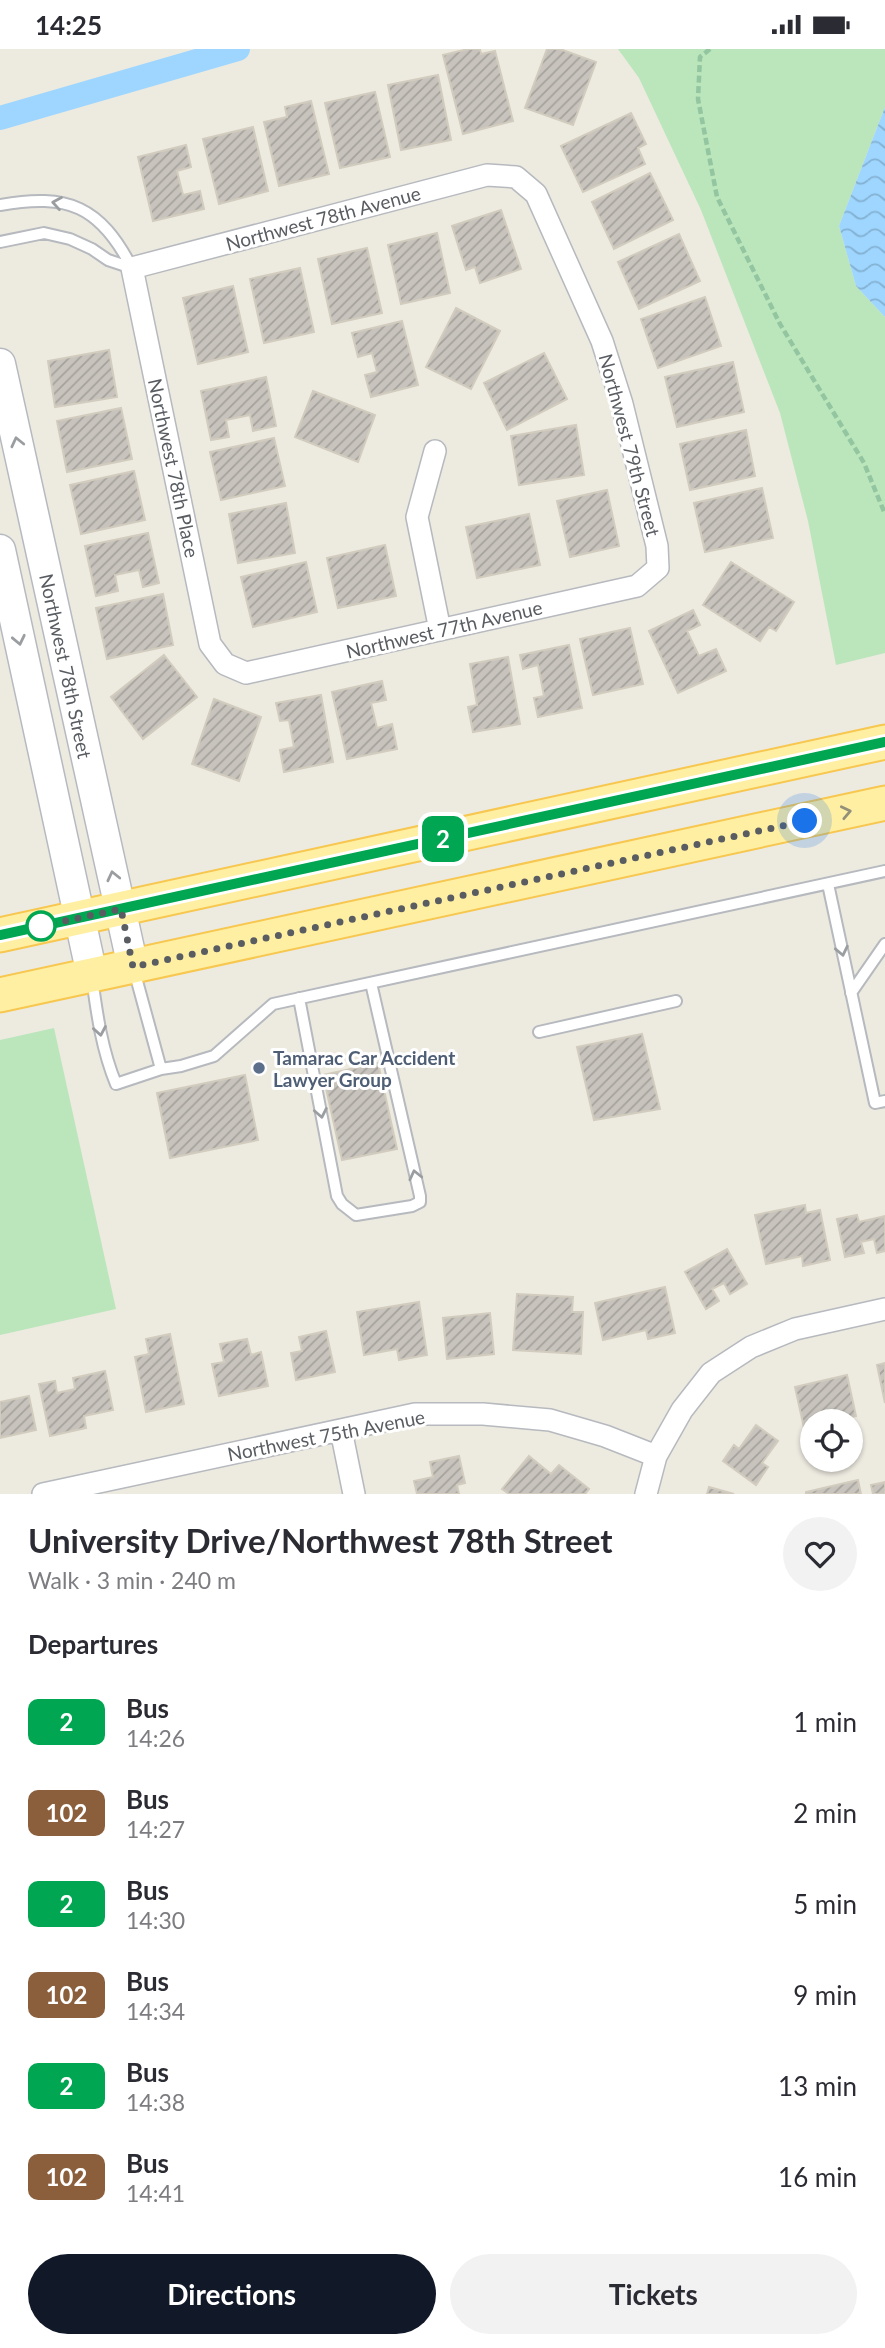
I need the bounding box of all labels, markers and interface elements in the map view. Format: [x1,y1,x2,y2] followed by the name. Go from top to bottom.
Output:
[35,9,102,41] text: 14:25
[223,181,423,255] street label: Northwest 78th Avenue
[51,196,63,211] one-way arrow
[595,351,666,539] street label: Northwest 79th Street
[144,376,204,560] street label: Northwest 78th Place
[11,436,26,448] one-way arrow
[35,571,97,761] street label: Northwest 78th Street
[344,595,544,663] street label: Northwest 77th Avenue
[11,634,26,646] one-way arrow
[787,803,822,838] your location
[840,805,852,820] one-way arrow
[420,816,466,862] line badge: 2
[436,824,450,853] text: 2
[107,870,121,882] one-way arrow
[26,911,56,941] unlabelled marker
[834,945,848,957] one-way arrow
[92,1025,107,1037] one-way arrow
[273,1046,455,1091] place label: Tamarac Car Accident Lawyer Group
[251,1060,267,1076] marker: Tamarac Car Accident Lawyer Group
[313,1107,328,1119] one-way arrow
[409,1170,423,1182] one-way arrow
[225,1405,427,1465] street label: Northwest 75th Avenue
[800,1409,863,1472] map controls
[800,1409,863,1472] button: locate
[783,1517,857,1591] button: heart
[28,1520,612,1560] text: University Drive/Northwest 78th Street
[28,1566,236,1594] text: Walk · 3 min · 240 m
[28,1628,158,1660] text: Departures
[126,1692,169,1724] text: Bus
[793,1706,857,1738] text: 1 min
[60,1707,73,1736] text: 2
[126,1724,185,1752] text: 14:26
[126,1783,169,1815] text: Bus
[793,1797,857,1829] text: 2 min
[46,1798,87,1827] text: 102
[126,1815,185,1843] text: 14:27
[126,1874,169,1906] text: Bus
[793,1888,857,1920] text: 5 min
[60,1889,73,1918] text: 2
[126,1906,185,1934] text: 14:30
[126,1965,169,1997] text: Bus
[793,1979,857,2011] text: 9 min
[46,1980,87,2009] text: 102
[126,1997,185,2025] text: 14:34
[126,2056,169,2088] text: Bus
[778,2070,857,2102] text: 13 min
[60,2071,73,2100] text: 2
[126,2088,185,2116] text: 14:38
[126,2147,169,2179] text: Bus
[778,2161,857,2193] text: 16 min
[46,2162,87,2191] text: 102
[126,2179,185,2207] text: 14:41
[28,2254,436,2334] button: Directions
[450,2254,857,2334] button: Tickets

